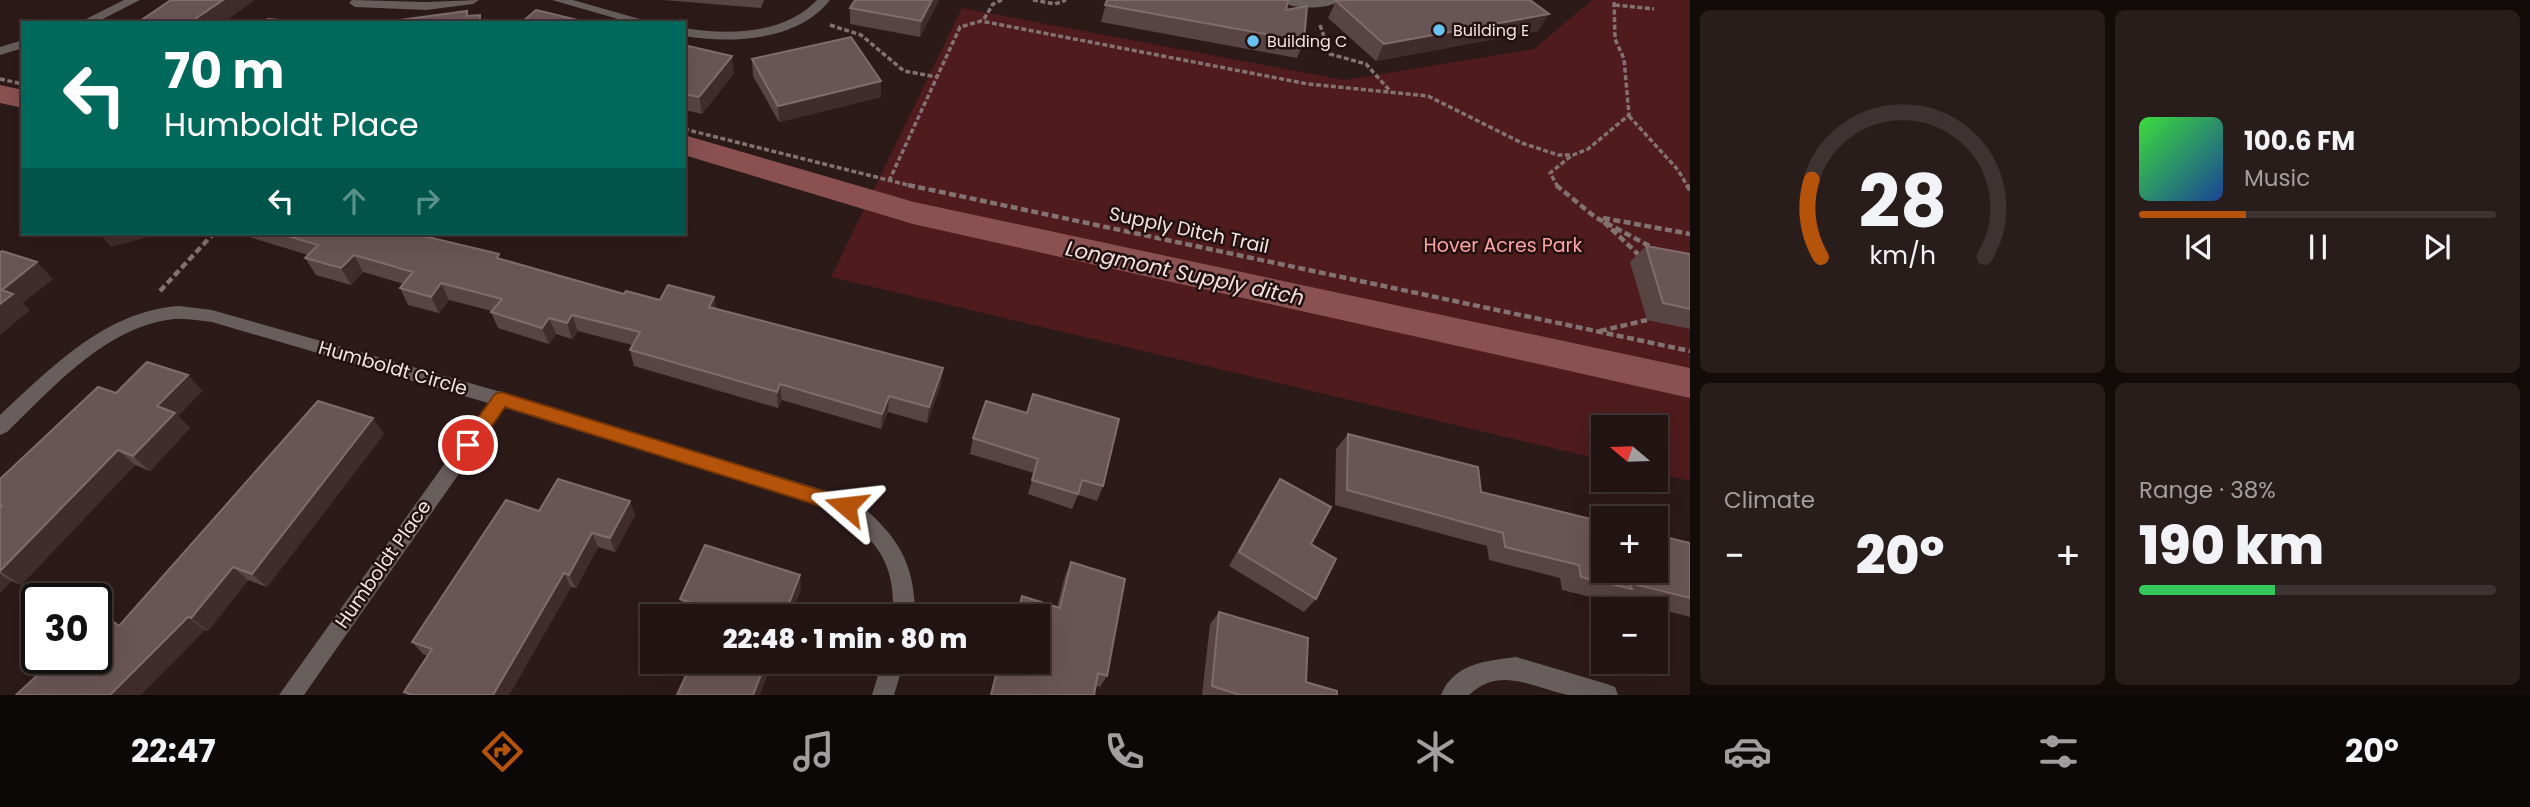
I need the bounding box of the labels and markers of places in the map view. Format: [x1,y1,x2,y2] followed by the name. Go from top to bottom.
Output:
[1453,19,1529,42] place label: Building E
[1431,22,1447,38] marker: Building E
[1267,30,1347,53] place label: Building C
[1245,33,1261,49] marker: Building C
[438,415,498,475] pin

